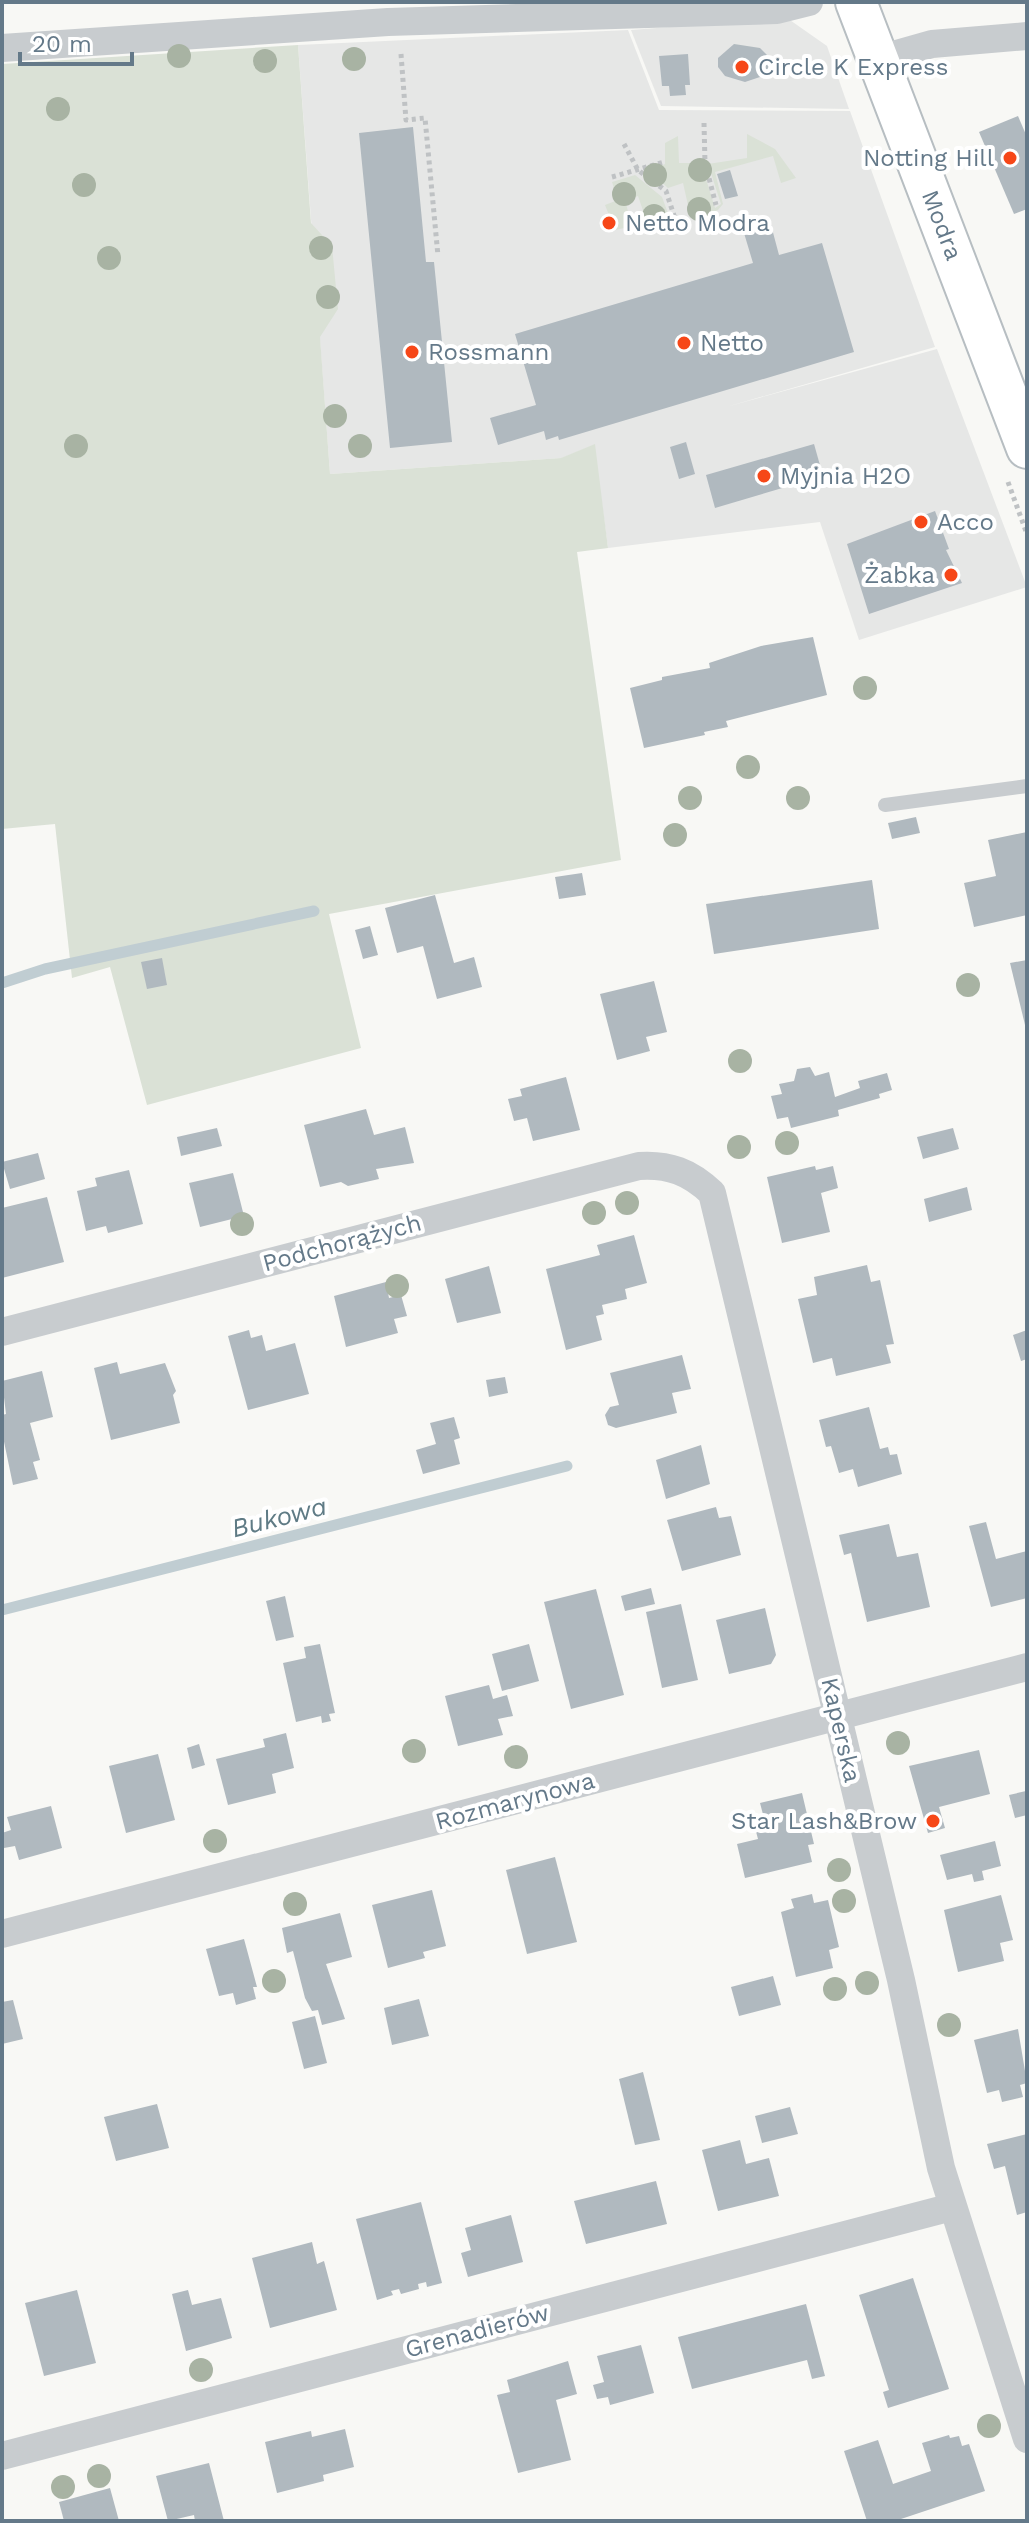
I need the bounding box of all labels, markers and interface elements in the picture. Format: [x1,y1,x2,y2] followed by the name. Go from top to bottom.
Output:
[20,16,132,66] scale bar
[32,30,92,58] text: 20 m
[758,53,948,81] place label: Circle K Express
[733,58,751,76] marker: Circle K Express
[863,144,995,172] place label: Notting Hill
[1001,149,1019,167] marker: Notting Hill
[916,186,968,264] street label: Modra
[625,209,770,237] place label: Netto Modra
[600,214,618,232] marker: Netto Modra
[700,329,764,357] place label: Netto
[675,334,693,352] marker: Netto
[428,338,549,366] place label: Rossmann
[403,343,421,361] marker: Rossmann
[780,462,911,490] place label: Myjnia H2O
[755,467,773,485] marker: Myjnia H2O
[937,508,994,536] place label: Acco
[912,513,930,531] marker: Acco
[864,561,935,589] place label: Żabka
[942,566,960,584] marker: Żabka
[260,1208,424,1278] street label: Podchorążych
[228,1491,330,1543] water label: Bukowa
[815,1675,867,1785] street label: Kaperska
[432,1766,598,1836] street label: Rozmarynowa
[731,1807,917,1835] place label: Star Lash&Brow
[924,1812,942,1830] marker: Star Lash&Brow
[402,2298,552,2364] street label: Grenadierów

